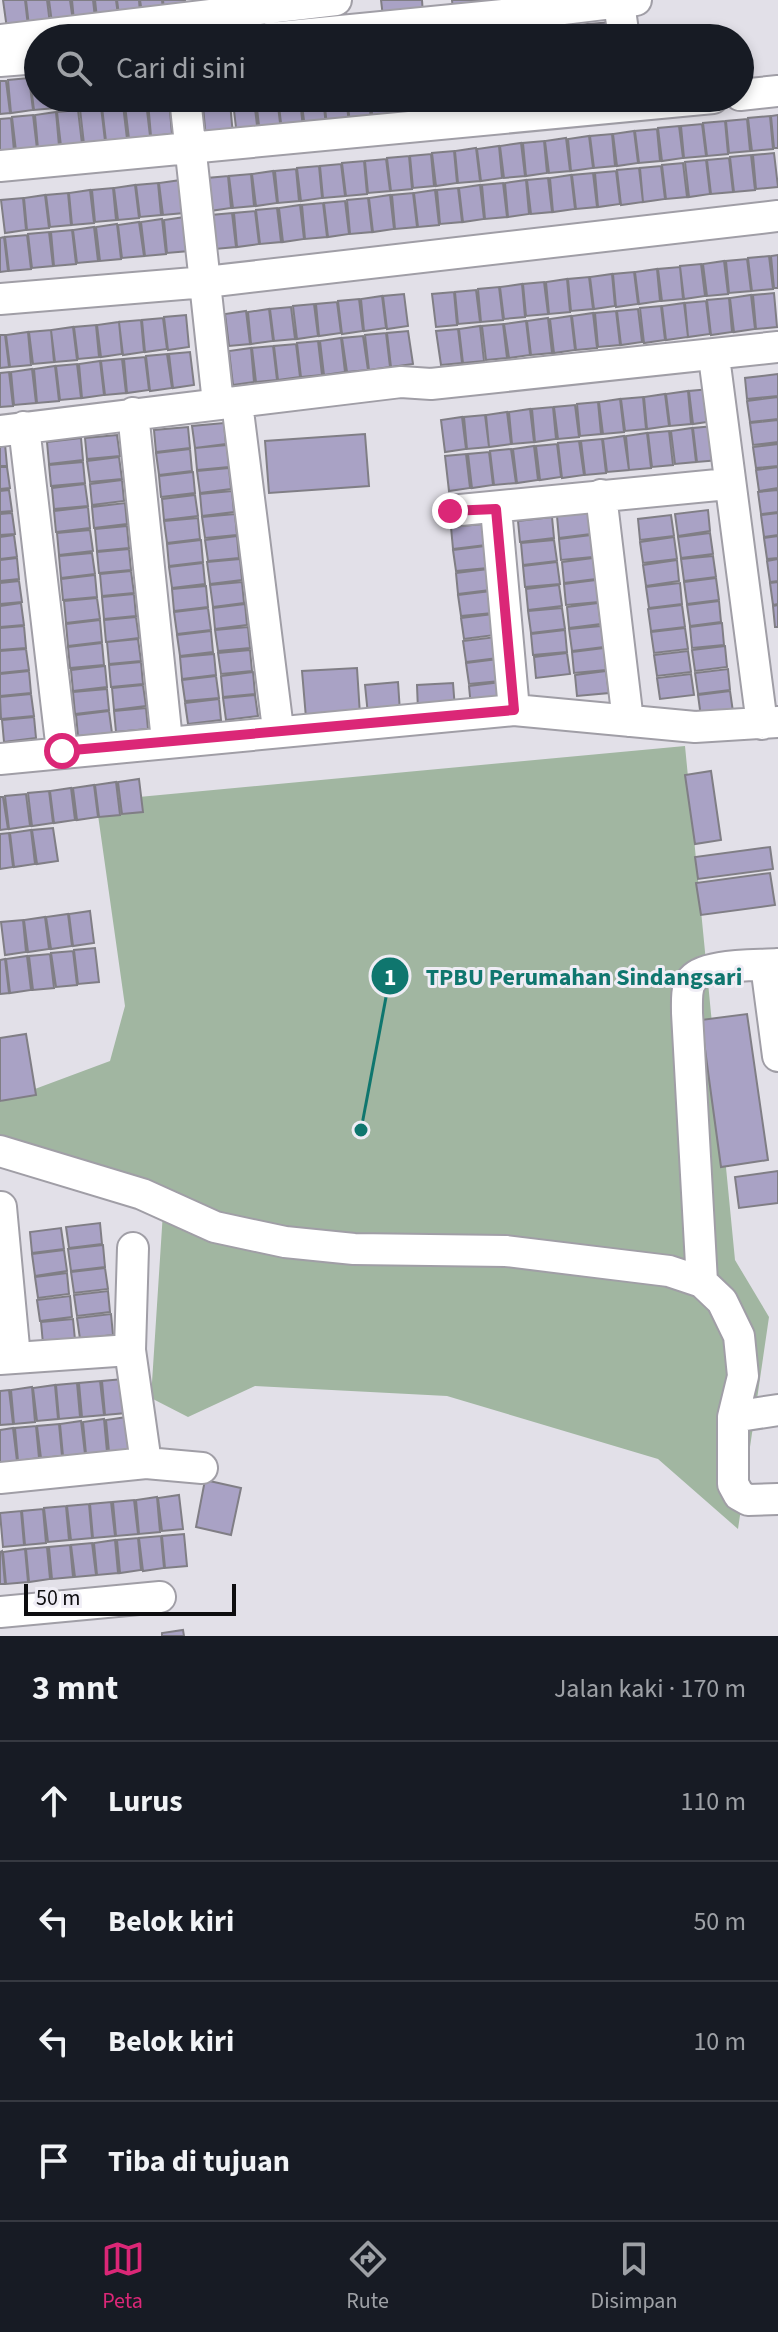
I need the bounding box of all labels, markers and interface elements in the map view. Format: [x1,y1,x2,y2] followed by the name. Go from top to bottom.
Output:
[24,24,754,112] search box
[52,46,96,90] icon: search
[116,47,246,90] text: Cari di sini
[432,493,468,529] route end
[44,733,80,769] route start
[370,952,758,1000] callout: TPBU Perumahan Sindangsari
[384,960,396,995] text: 1
[426,960,742,995] text: TPBU Perumahan Sindangsari
[24,1580,236,1616] scale bar
[36,1582,81,1614] text: 50 m
[32,1664,118,1713] text: 3 mnt
[554,1670,746,1707] text: Jalan kaki · 170 m
[32,1779,76,1823] icon: ahead
[108,1780,183,1823] text: Lurus
[680,1783,746,1820] text: 110 m
[32,1899,76,1943] icon: left
[108,1900,234,1943] text: Belok kiri
[693,1903,746,1940] text: 50 m
[32,2019,76,2063] icon: left
[108,2020,234,2063] text: Belok kiri
[693,2023,746,2060] text: 10 m
[32,2139,76,2183] icon: arrive
[108,2140,290,2183] text: Tiba di tujuan
[101,2237,145,2317] tab: Peta
[346,2237,390,2317] tab: Rute
[591,2237,677,2317] tab: Disimpan

